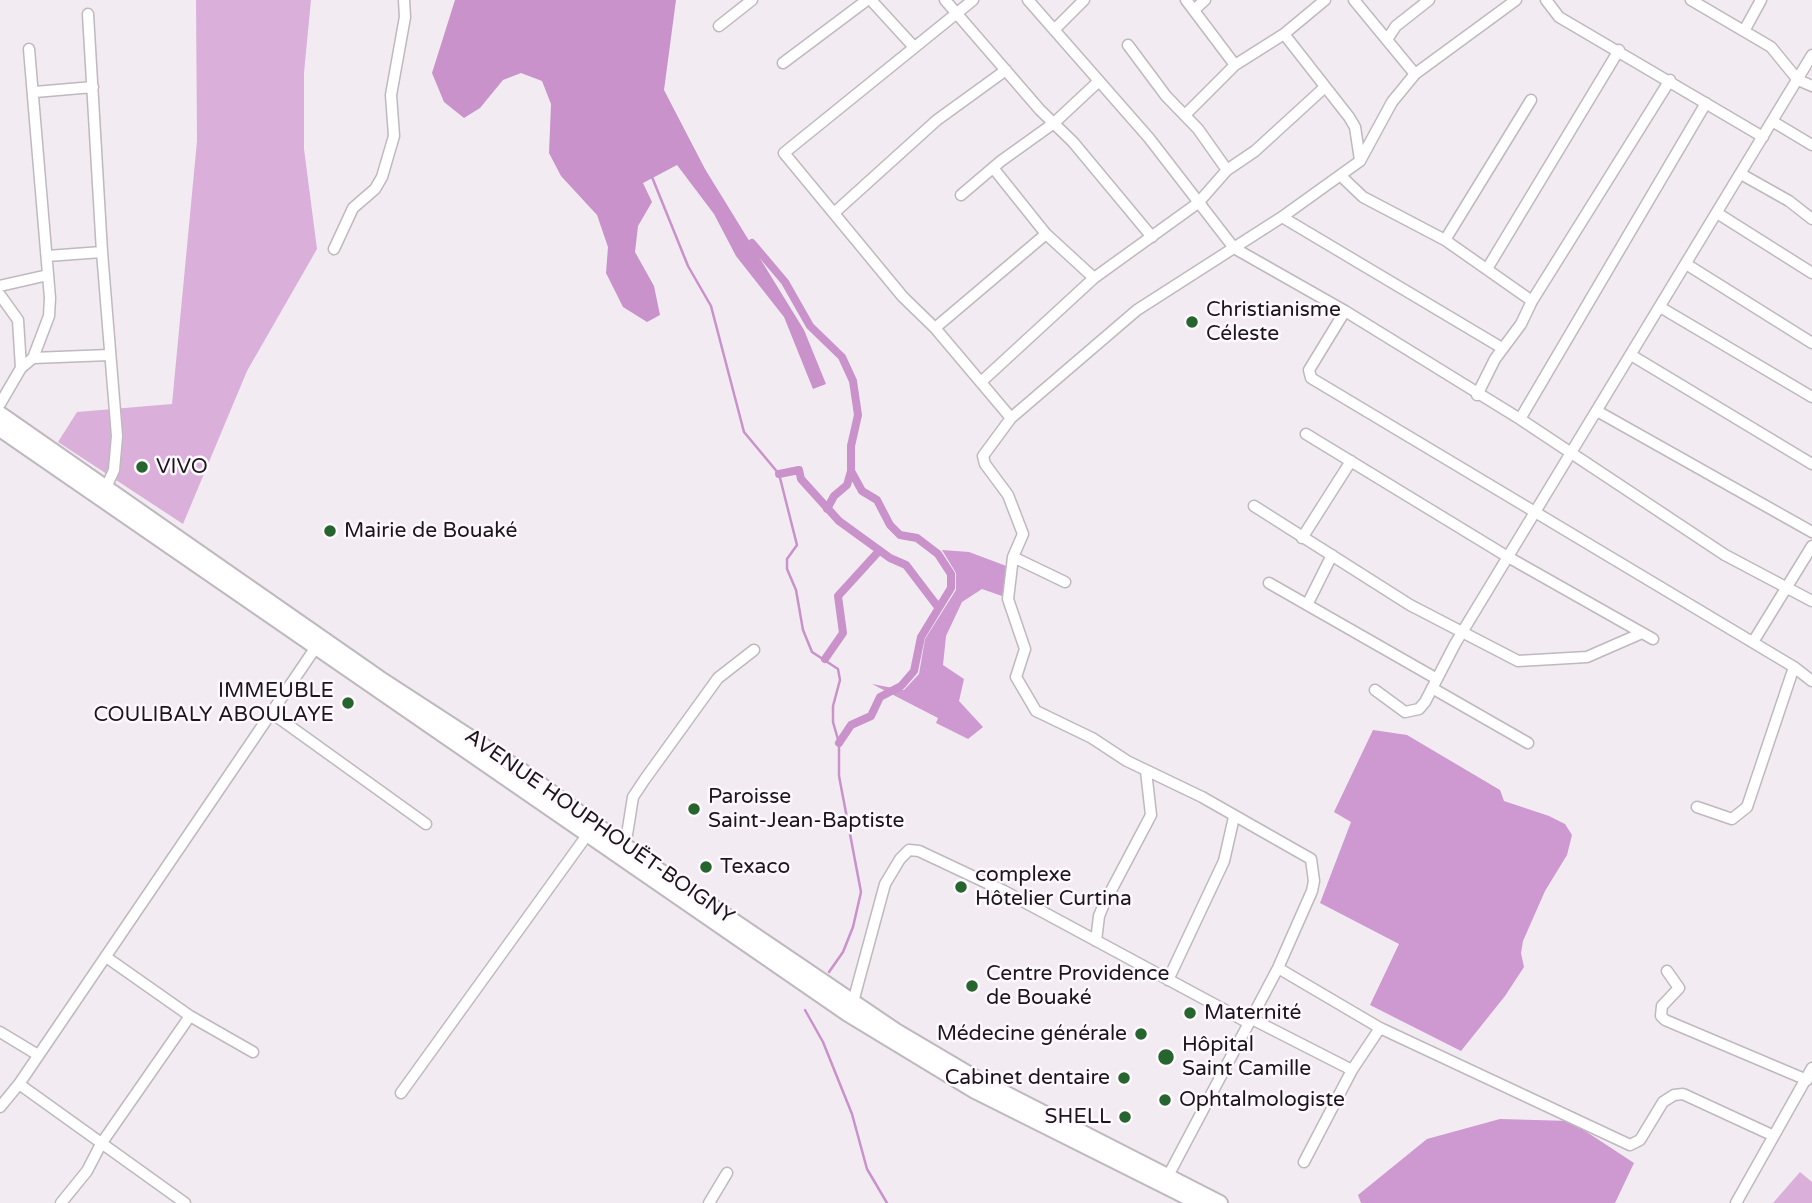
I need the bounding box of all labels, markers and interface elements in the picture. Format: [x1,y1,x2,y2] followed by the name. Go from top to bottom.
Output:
[1206,297,1341,347] place label: Christianisme Céleste
[1184,314,1200,330] marker: Christianisme Céleste
[156,454,208,480] place label: VIVO
[134,459,150,475] marker: VIVO
[344,518,517,544] place label: Mairie de Bouaké
[322,523,338,539] marker: Mairie de Bouaké
[93,678,334,728] place label: IMMEUBLE COULIBALY ABOULAYE
[340,695,356,711] marker: IMMEUBLE COULIBALY ABOULAYE
[459,724,739,930] street label: AVENUE HOUPHOUËT-BOIGNY
[708,784,904,834] place label: Paroisse Saint-Jean-Baptiste
[686,801,702,817] marker: Paroisse Saint-Jean-Baptiste
[720,854,790,880] place label: Texaco
[698,859,714,875] marker: Texaco
[975,862,1132,912] place label: complexe Hôtelier Curtina
[953,879,969,895] marker: complexe Hôtelier Curtina
[986,961,1169,1011] place label: Centre Providence de Bouaké
[964,978,980,994] marker: Centre Providence de Bouaké
[1204,1000,1301,1026] place label: Maternité
[1182,1005,1198,1021] marker: Maternité
[937,1021,1127,1047] place label: Médecine générale
[1133,1026,1149,1042] marker: Médecine générale
[1182,1032,1311,1082] place label: Hôpital Saint Camille
[1156,1047,1176,1067] marker: Hôpital Saint Camille
[945,1065,1110,1091] place label: Cabinet dentaire
[1116,1070,1132,1086] marker: Cabinet dentaire
[1179,1087,1345,1113] place label: Ophtalmologiste
[1157,1092,1173,1108] marker: Ophtalmologiste
[1045,1104,1111,1130] place label: SHELL
[1117,1109,1133,1125] marker: SHELL

